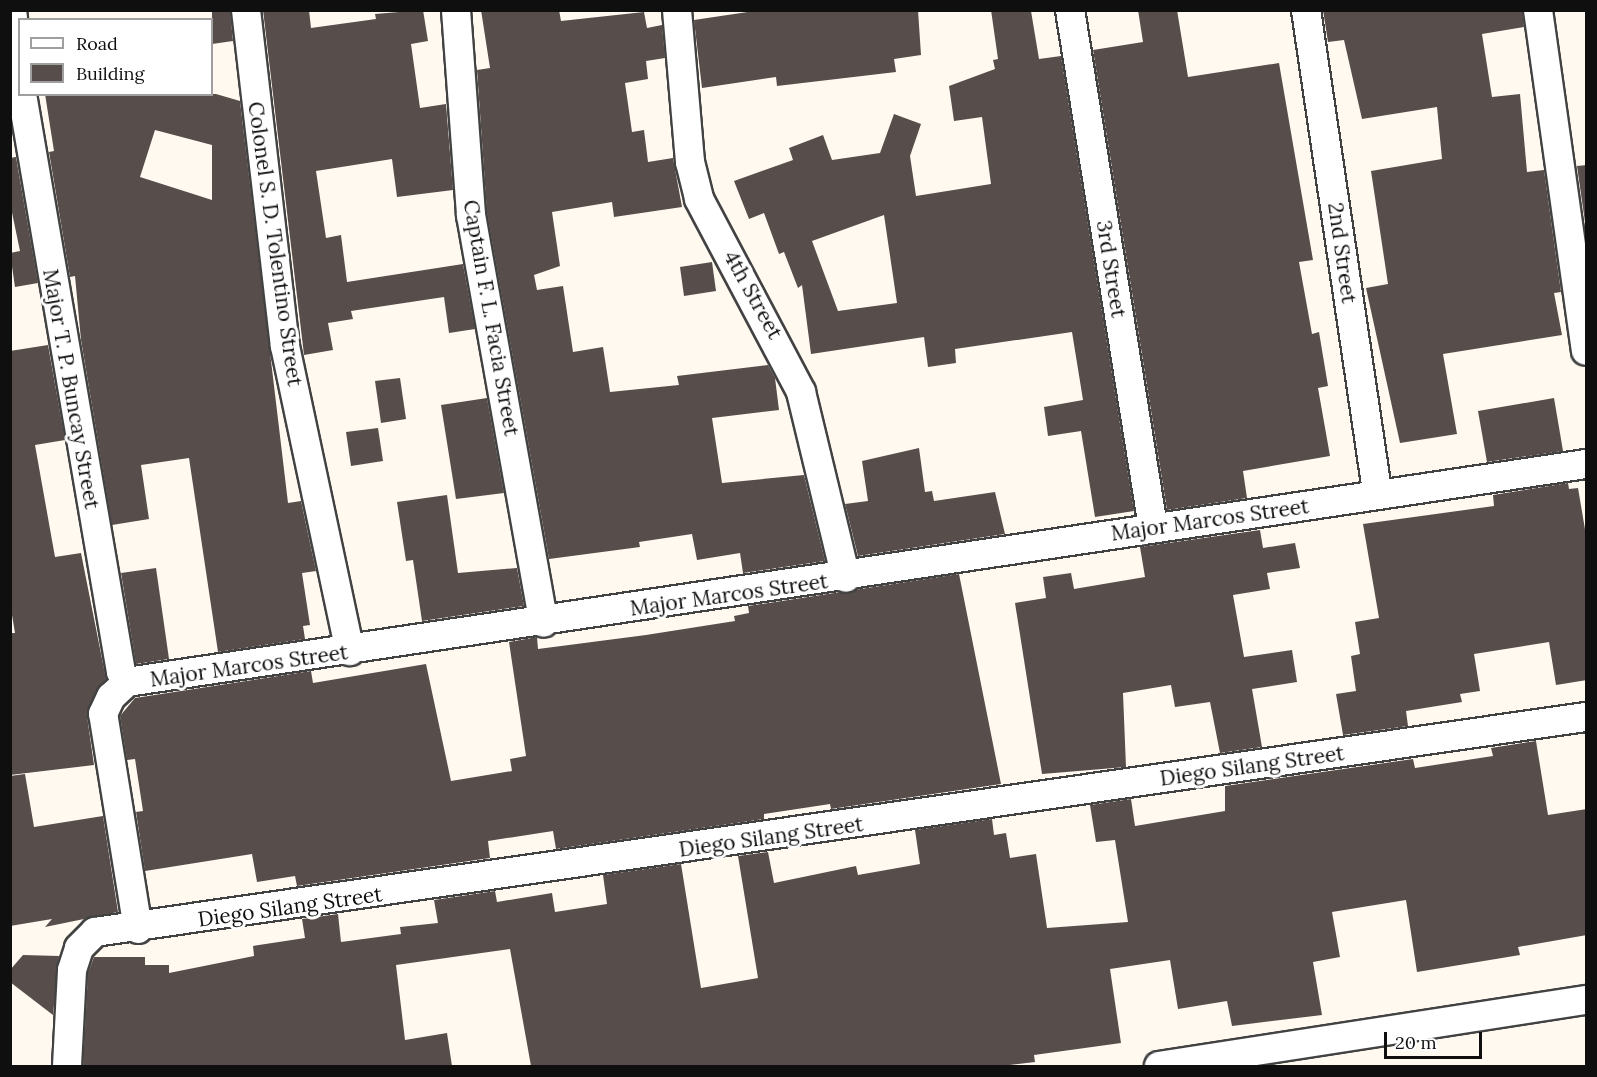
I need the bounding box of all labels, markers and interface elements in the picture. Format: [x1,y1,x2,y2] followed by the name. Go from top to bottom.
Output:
[18,18,213,96] legend
[76,32,118,55] text: Road
[76,62,144,85] text: Building
[243,100,307,388] street label: Colonel S. D. Tolentino Street
[458,198,524,438] street label: Captain F. L. Facia Street
[1322,201,1362,305] street label: 2nd Street
[1091,219,1131,319] street label: 3rd Street
[718,246,788,344] street label: 4th Street
[37,267,105,511] street label: Major T. P. Buncay Street
[1109,494,1311,546] street label: Major Marcos Street
[628,569,830,621] street label: Major Marcos Street
[148,640,350,692] street label: Major Marcos Street
[1158,741,1346,791] street label: Diego Silang Street
[677,812,865,862] street label: Diego Silang Street
[196,882,384,932] street label: Diego Silang Street
[1387,1020,1484,1058] scale bar
[1395,1031,1437,1054] text: 20 m

